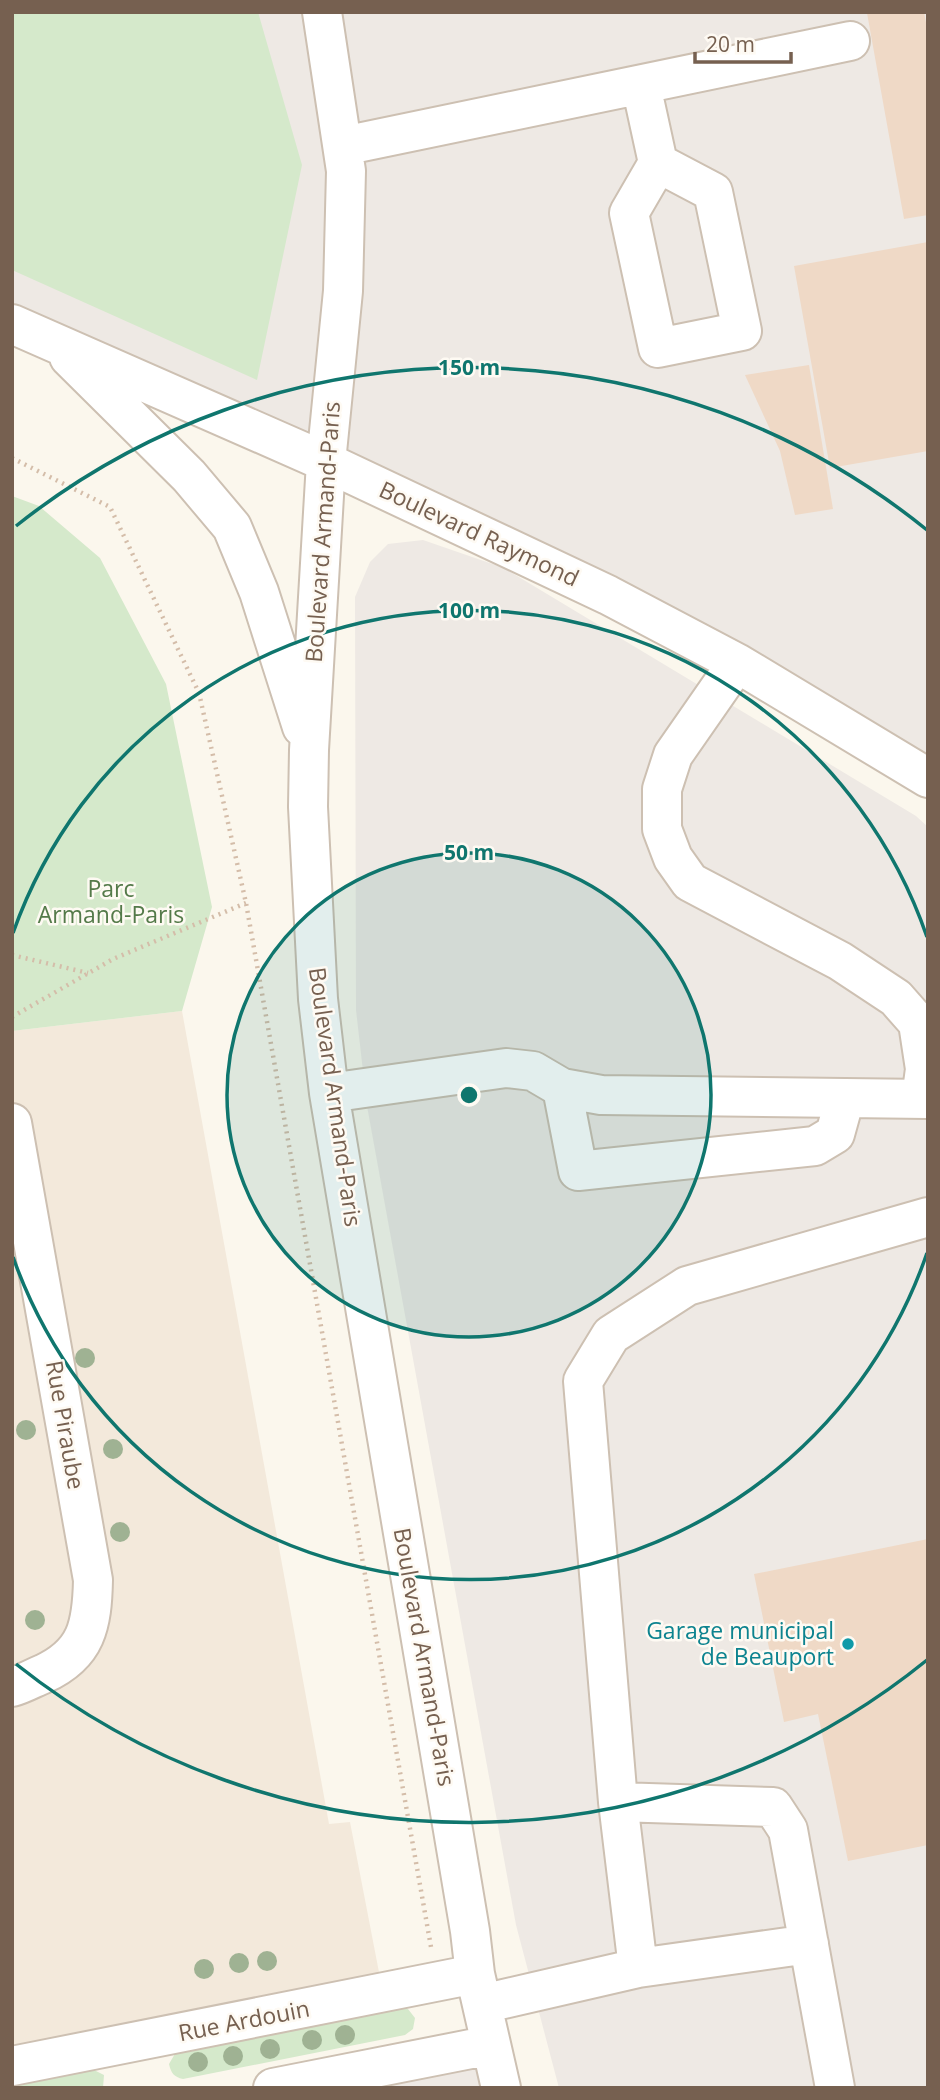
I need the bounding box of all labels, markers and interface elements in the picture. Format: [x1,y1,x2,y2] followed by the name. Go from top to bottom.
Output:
[695,21,791,65] scale bar
[706,30,755,58] text: 20 m
[438,353,500,381] text: 150 m
[297,400,347,664] street label: Boulevard Armand-Paris
[374,473,585,593] street label: Boulevard Raymond
[438,596,500,624] text: 100 m
[444,838,494,866] text: 50 m
[38,872,184,930] park label: Parc Armand-Paris
[302,965,370,1229] street label: Boulevard Armand-Paris
[457,1083,481,1107] centre of rings
[39,1358,93,1492] street label: Rue Piraube
[387,1525,463,1788] street label: Boulevard Armand-Paris
[646,1614,834,1672] place label: Garage municipal de Beauport
[840,1636,856,1652] marker: Garage municipal de Beauport
[175,1992,312,2048] street label: Rue Ardouin

